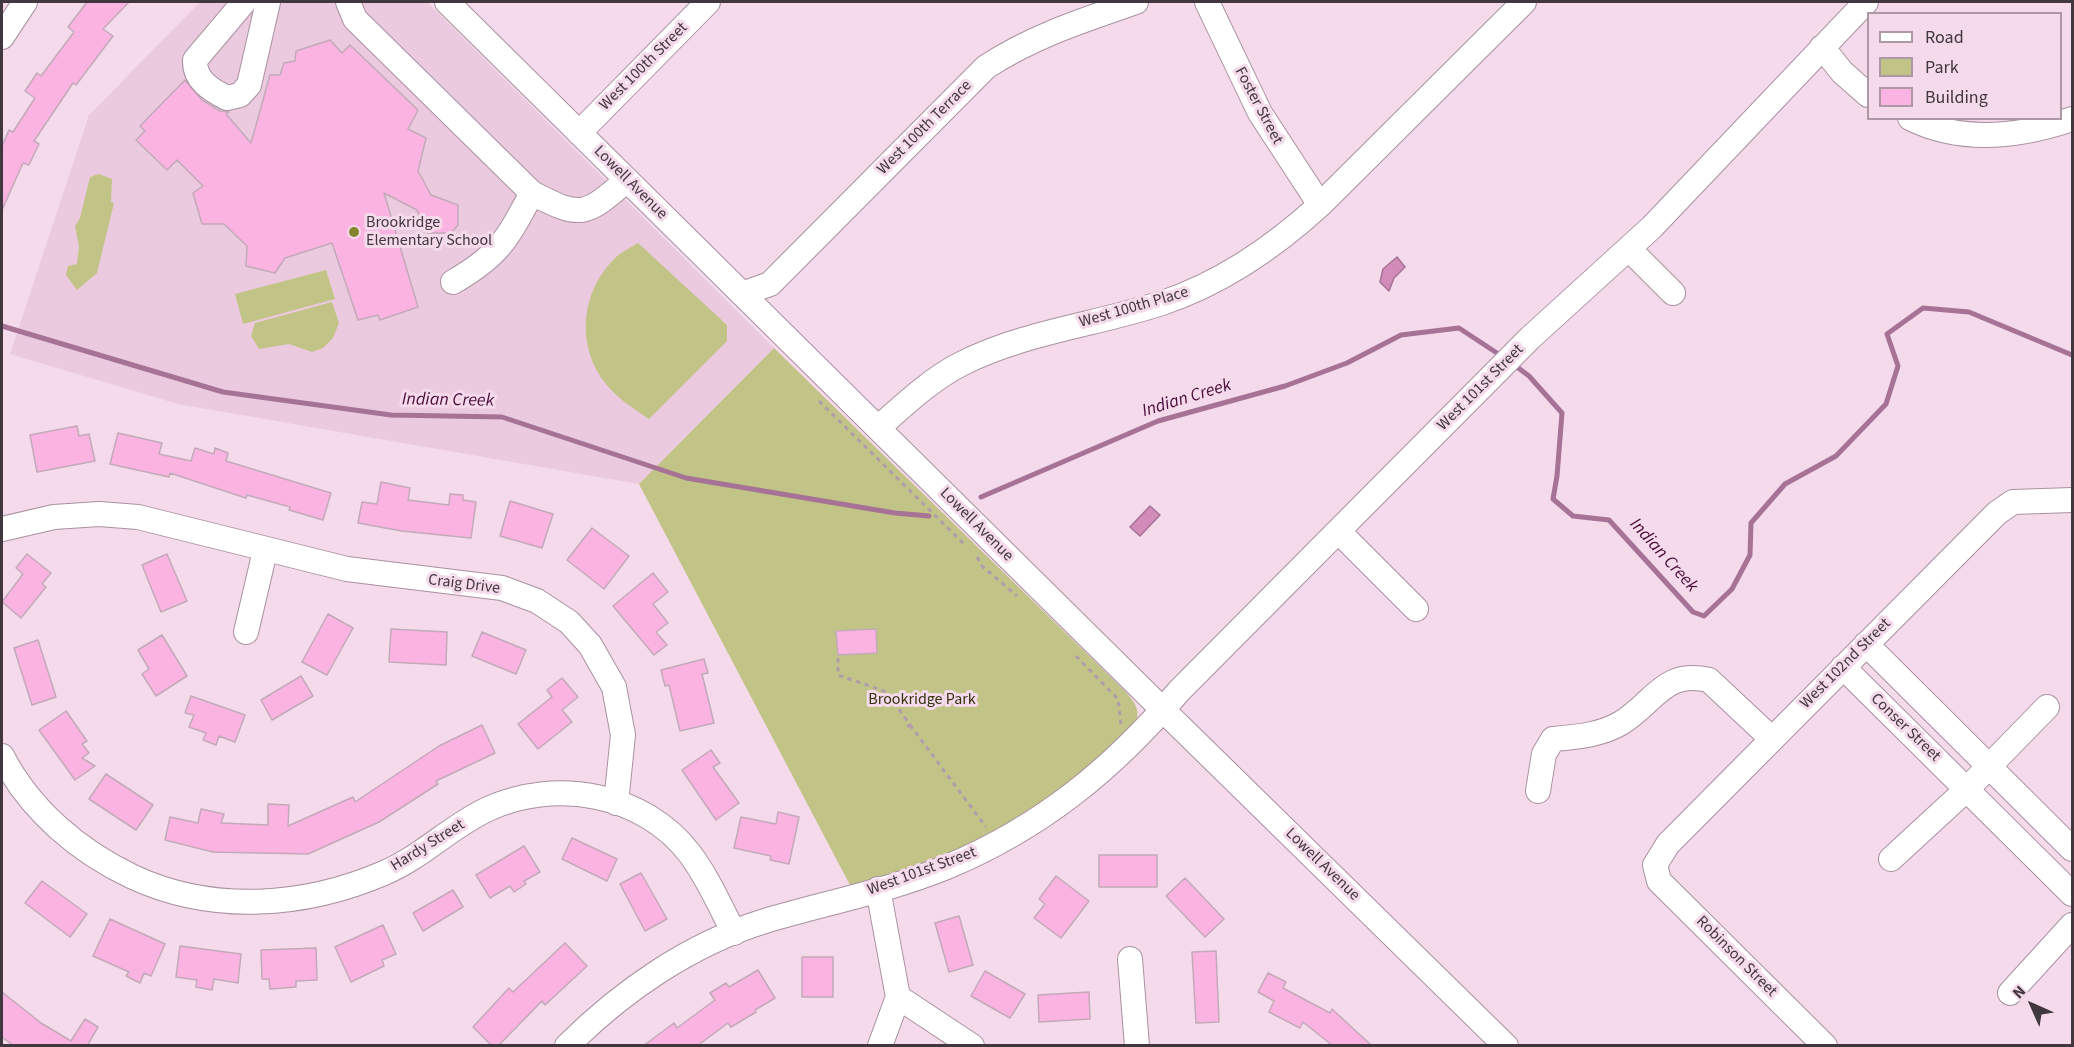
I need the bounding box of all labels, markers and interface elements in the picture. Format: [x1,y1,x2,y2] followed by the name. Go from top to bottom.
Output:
[1867,12,2062,120] legend
[596,19,692,115] street label: West 100th Street
[1925,25,1964,50] text: Road
[1925,55,1959,80] text: Park
[1230,64,1286,148] street label: Foster Street
[874,77,976,179] street label: West 100th Terrace
[1925,85,1988,110] text: Building
[589,142,671,224] street label: Lowell Avenue
[366,213,492,251] place label: Brookridge Elementary School
[347,225,361,239] marker: Brookridge Elementary School
[1077,283,1191,333] street label: West 100th Place
[1434,341,1528,435] street label: West 101st Street
[1140,375,1234,423] water label: Indian Creek
[402,389,494,413] water label: Indian Creek
[935,484,1017,566] street label: Lowell Avenue
[1624,514,1702,598] water label: Indian Creek
[427,571,501,599] street label: Craig Drive
[1797,615,1895,713] street label: West 102nd Street
[868,690,976,710] park label: Brookridge Park
[1866,690,1944,766] street label: Conser Street
[387,816,469,876] street label: Hardy Street
[1281,825,1363,905] street label: Lowell Avenue
[865,843,979,901] street label: West 101st Street
[1692,913,1780,1001] street label: Robinson Street
[2002,975,2062,1035] north arrow
[2008,981,2031,1004] text: N

